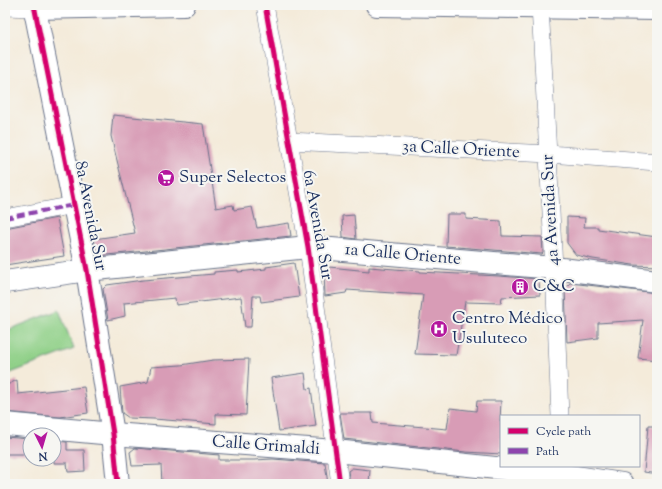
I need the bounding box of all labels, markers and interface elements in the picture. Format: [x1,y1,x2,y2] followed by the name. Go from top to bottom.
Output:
[402,135,520,165] street label: 3a Calle Oriente
[536,153,566,266] street label: 4a Avenida Sur
[68,159,113,274] street label: 8a Avenida Sur
[179,166,286,190] place label: Super Selectos
[156,168,176,188] supermarket icon: Super Selectos
[296,168,339,282] street label: 6a Avenida Sur
[344,238,462,272] street label: 1a Calle Oriente
[533,275,575,299] place label: C&C
[510,277,530,297] building icon: C&C
[452,307,563,351] place label: Centro Médico Usuluteco
[429,319,449,339] hospital icon: Centro Médico Usuluteco
[500,415,640,467] legend
[536,423,591,441] text: Cycle path
[22,427,62,467] north arrow
[211,430,321,462] street label: Calle Grimaldi
[536,443,559,461] text: Path
[37,448,49,464] text: N

